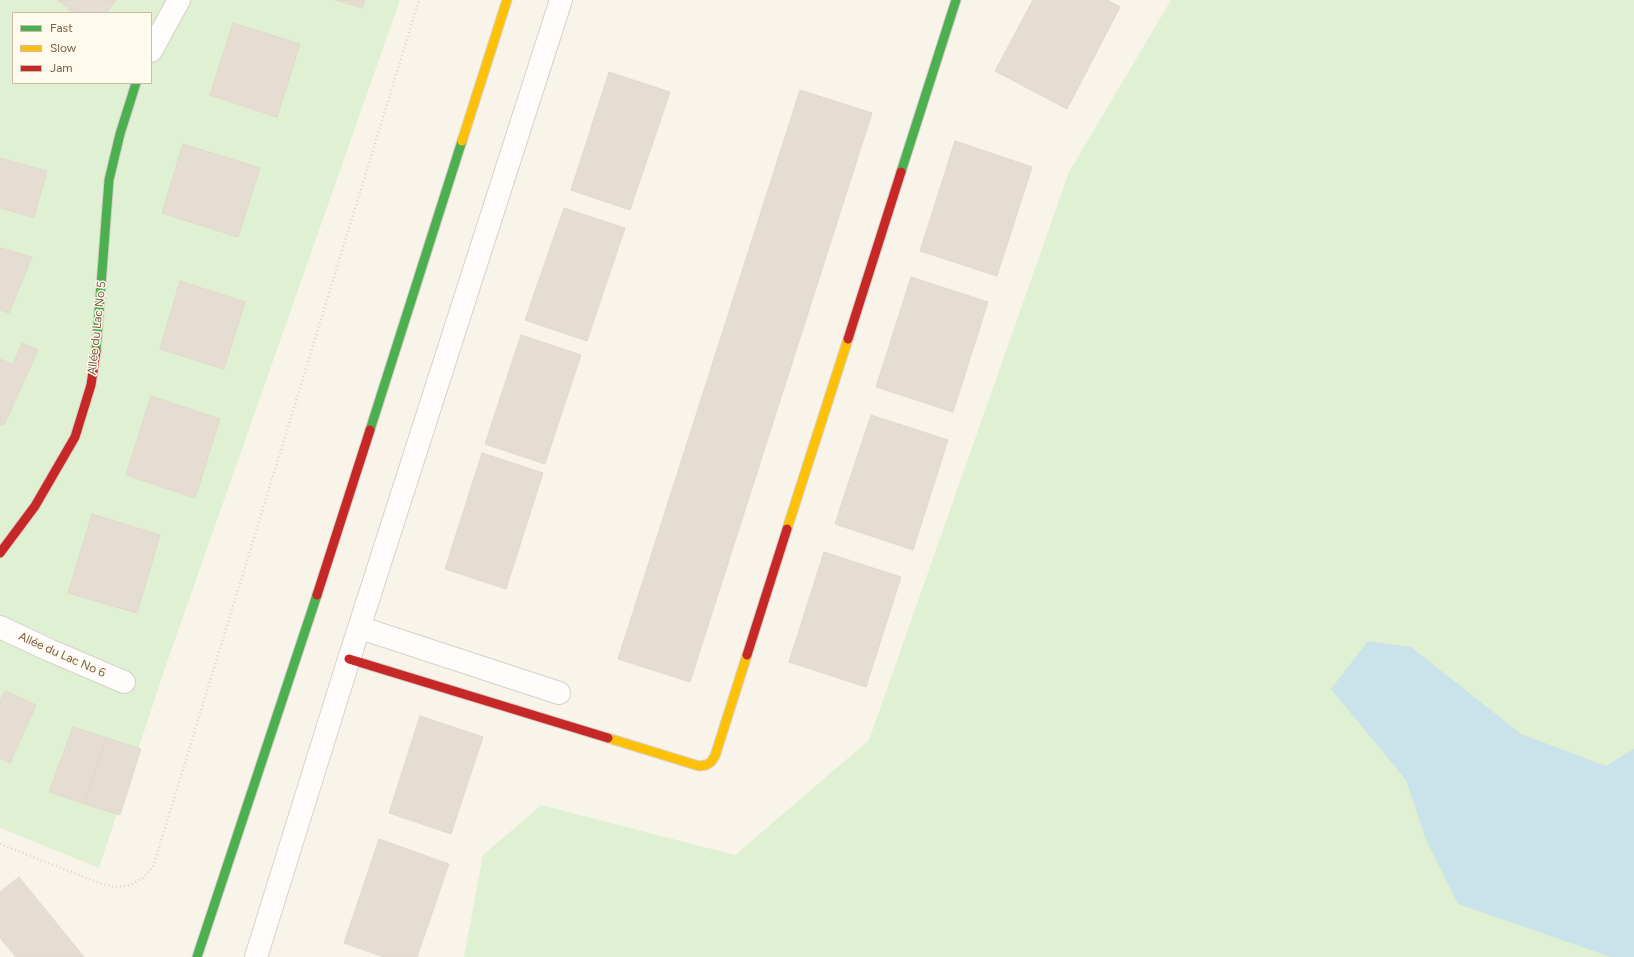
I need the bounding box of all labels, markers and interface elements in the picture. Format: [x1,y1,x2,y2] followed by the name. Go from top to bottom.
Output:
[12,12,152,84] legend
[50,21,73,35] text: Fast
[50,41,76,55] text: Slow
[50,61,73,75] text: Jam
[85,280,109,376] street label: Allée du Lac No 5
[16,629,108,681] street label: Allée du Lac No 6

